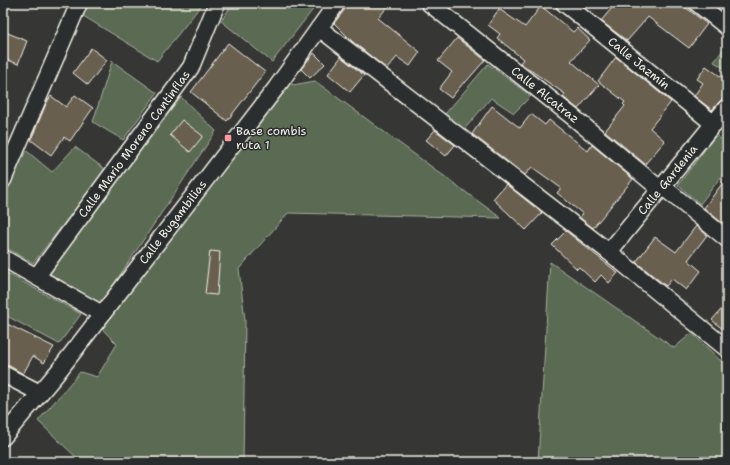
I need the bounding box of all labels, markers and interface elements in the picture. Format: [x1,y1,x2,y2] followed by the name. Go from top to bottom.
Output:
[605,34,673,93] street label: Calle Jazmín
[508,63,582,127] street label: Calle Alcatraz
[75,67,194,221] street label: Calle Mario Moreno Cantinflas
[236,123,307,153] place label: Base combis ruta 1
[223,133,233,143] marker: Base combis ruta 1
[634,141,701,218] street label: Calle Gardenia
[135,177,210,268] street label: Calle Bugambilias

